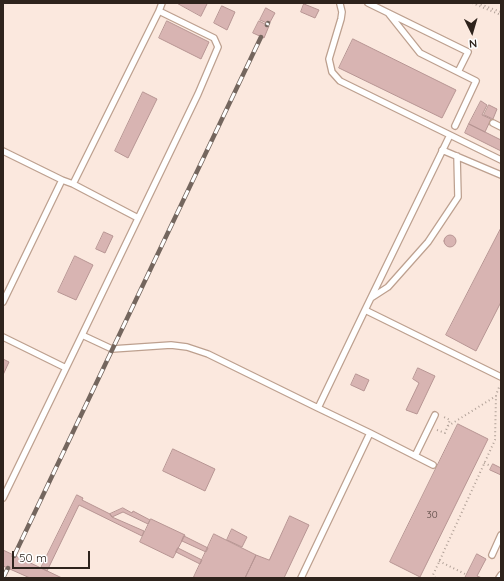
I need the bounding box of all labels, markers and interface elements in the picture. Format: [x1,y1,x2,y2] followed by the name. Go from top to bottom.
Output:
[452,12,492,52] north arrow
[468,37,478,51] text: N
[426,509,438,521] house number: 30
[14,543,92,569] scale bar
[19,550,47,565] text: 50 m

